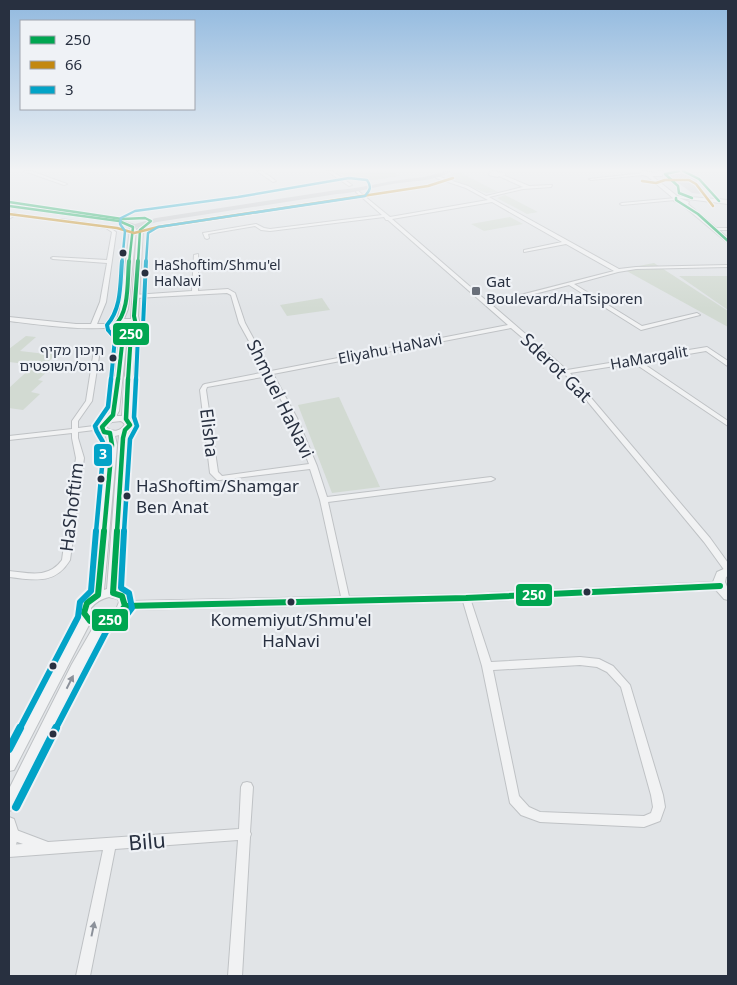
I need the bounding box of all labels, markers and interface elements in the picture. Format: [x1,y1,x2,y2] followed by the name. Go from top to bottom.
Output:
[20,20,195,110] legend
[65,29,91,49] text: 250
[65,54,82,74] text: 66
[65,79,74,99] text: 3
[118,248,128,258] unlabelled marker
[154,255,281,290] place label: HaShoftim/Shmu'el HaNavi
[140,268,150,278] marker: HaShoftim/Shmu'el HaNavi
[486,271,643,308] place label: Gat Boulevard/HaTsiporen
[470,285,482,297] marker: Gat Boulevard/HaTsiporen
[112,322,150,346] line badge: 250
[119,324,143,343] text: 250
[516,327,598,407] street label: Sderot Gat
[336,328,443,368] street label: Eliyahu HaNavi
[242,335,320,462] street label: Shmuel HaNavi
[20,340,104,375] place label: תיכון מקיף גרוס/השופטים
[608,340,690,374] street label: HaMargalit
[108,353,118,363] marker: תיכון מקיף גרוס/השופטים
[195,407,225,459] street label: Elisha
[93,443,113,467] line badge: 3
[99,444,107,463] text: 3
[54,461,88,553] street label: HaShoftim
[96,474,106,484] unlabelled marker
[136,474,299,518] place label: HaShoftim/Shamgar Ben Anat
[122,491,132,501] marker: HaShoftim/Shamgar Ben Anat
[515,583,553,607] line badge: 250
[522,585,546,604] text: 250
[582,587,592,597] unlabelled marker
[286,597,296,607] marker: Komemiyut/Shmu'el HaNavi
[91,608,129,632] line badge: 250
[210,608,372,652] place label: Komemiyut/Shmu'el HaNavi
[98,610,122,629] text: 250
[48,661,58,671] unlabelled marker
[66,675,74,690] one-way arrow
[48,729,58,739] unlabelled marker
[127,825,167,857] street label: Bilu
[89,921,97,936] one-way arrow

